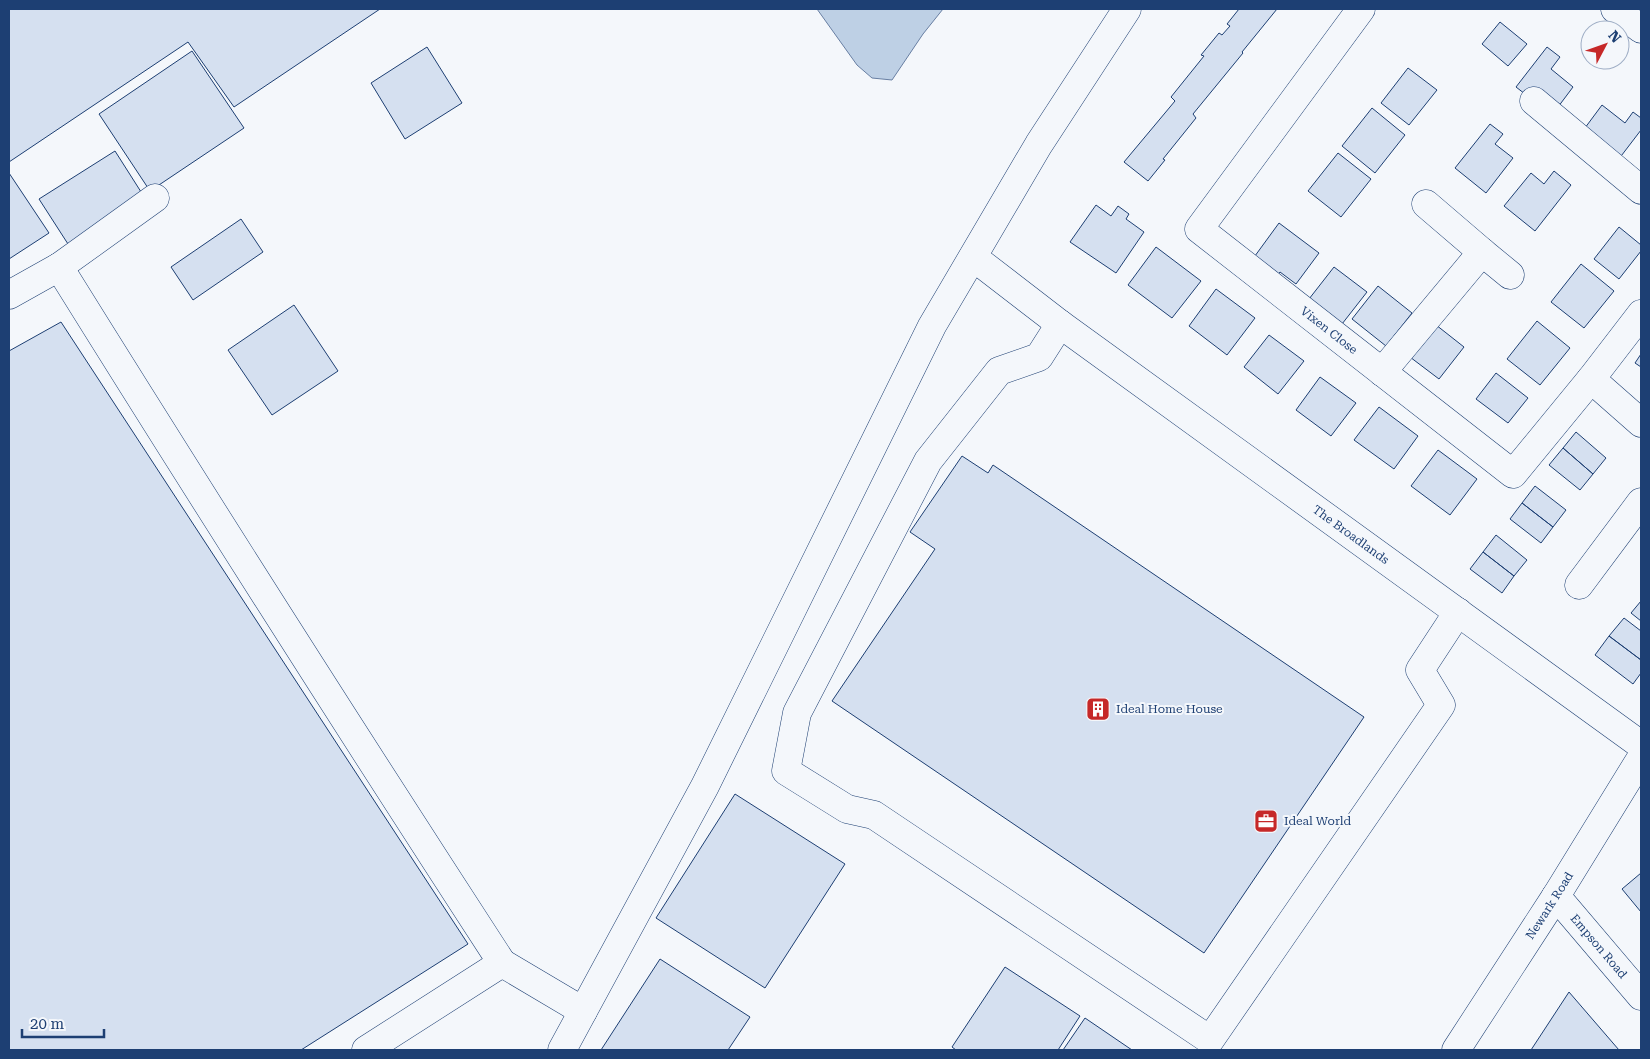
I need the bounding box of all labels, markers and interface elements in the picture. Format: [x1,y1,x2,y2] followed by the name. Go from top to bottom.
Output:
[1580,20,1630,70] north arrow
[1605,27,1625,46] text: N
[1298,304,1360,357] street label: Vixen Close
[1310,502,1392,567] street label: The Broadlands
[1085,696,1111,722] building icon: Ideal Home House
[1116,702,1223,716] place label: Ideal Home House
[1253,808,1279,834] office icon: Ideal World
[1284,814,1352,828] place label: Ideal World
[1523,869,1576,942] street label: Newark Road
[1568,911,1630,981] street label: Empson Road
[22,1006,105,1038] scale bar
[30,1015,65,1033] text: 20 m

